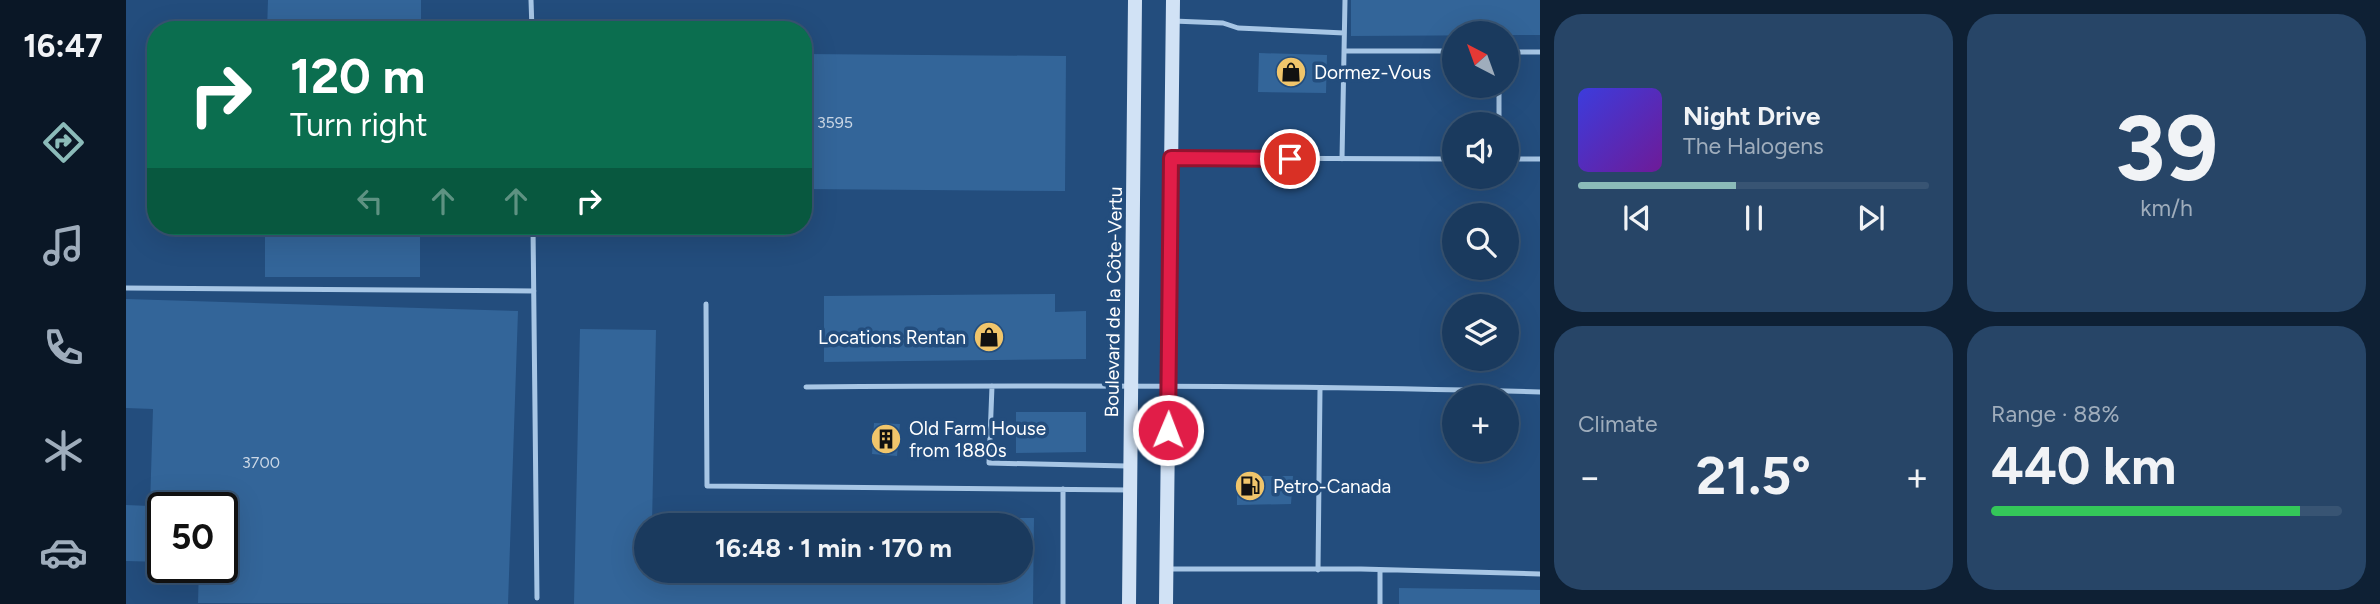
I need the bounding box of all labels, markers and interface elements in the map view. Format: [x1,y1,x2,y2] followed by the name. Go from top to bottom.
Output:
[1442,21,1519,98] north arrow
[1442,21,1519,462] map controls
[23,27,103,65] text: 16:47
[290,46,425,105] text: 120 m
[175,49,266,140] icon: right
[1274,55,1308,89] shop icon: Dormez-Vous
[1314,61,1431,84] place label: Dormez-Vous
[2115,94,2218,203] text: 39
[1683,100,1820,132] text: Night Drive
[290,106,428,144] text: Turn right
[1442,112,1519,189] button: sound
[817,113,853,132] house number: 3595
[39,118,88,167] icon: directions
[1260,129,1320,189] pin
[1683,132,1824,160] text: The Halogens
[1271,140,1309,178] icon: arrive
[351,182,389,220] icon: left
[424,182,462,220] icon: ahead
[497,182,535,220] icon: ahead
[570,182,608,220] icon: right
[1100,186,1127,418] street label: Boulevard de la Côte-Vertu
[2140,194,2193,222] text: km/h
[1618,199,1656,237] icon: previous
[1735,199,1773,237] icon: pause
[1852,199,1890,237] icon: next
[1442,203,1519,280] button: search
[39,221,88,270] icon: music
[1442,294,1519,371] button: layers
[972,320,1006,354] shop icon: Locations Rentan
[39,323,88,372] icon: phone
[818,326,966,349] place label: Locations Rentan
[1442,385,1519,462] button: +
[1131,393,1205,467] position arrow
[1991,400,2120,428] text: Range · 88%
[1578,410,1657,438] text: Climate
[909,417,1046,462] place label: Old Farm House from 1880s
[869,422,903,456] building icon: Old Farm House from 1880s
[39,426,88,475] icon: climate
[1991,435,2176,497] text: 440 km
[1696,445,1811,507] text: 21.5°
[242,453,280,472] house number: 3700
[1578,454,1602,500] text: −
[1905,454,1929,500] text: +
[1233,469,1267,503] fuel station icon: Petro-Canada
[1273,475,1391,498] place label: Petro-Canada
[147,492,238,583] speed limit sign: 50
[39,528,88,577] icon: car
[715,532,952,564] text: 16:48 · 1 min · 170 m

